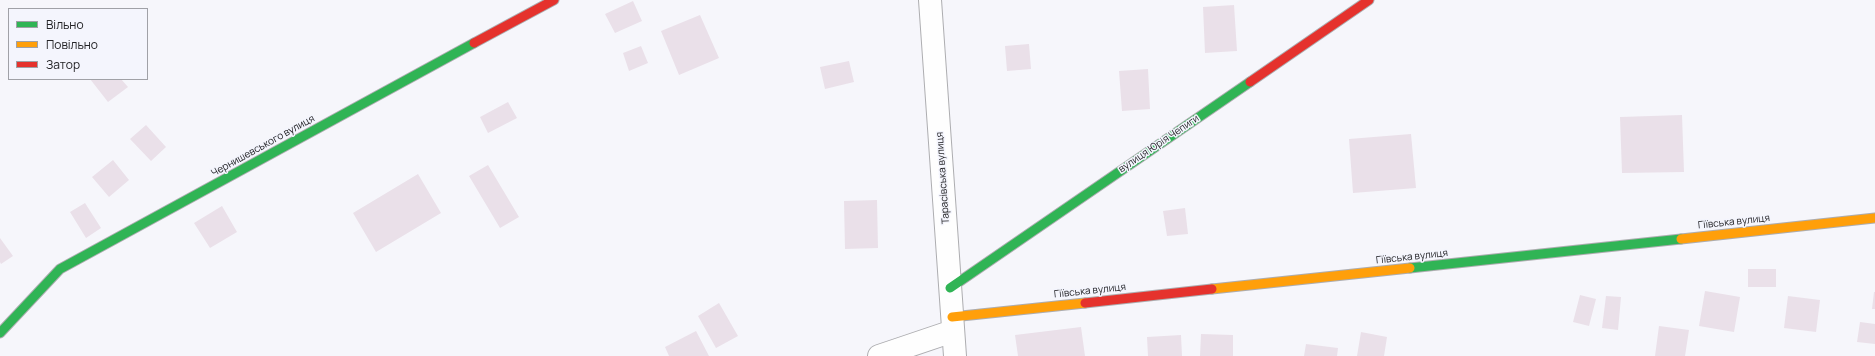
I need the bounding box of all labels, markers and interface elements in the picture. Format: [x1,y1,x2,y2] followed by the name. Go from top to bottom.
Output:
[8,8,148,80] legend
[46,16,84,33] text: Вільно
[46,36,98,53] text: Повільно
[46,56,80,73] text: Затор
[209,113,317,179] street label: Чернишевського вулиця
[1116,113,1202,175] street label: вулиця Юрія Чепиги
[934,132,952,224] street label: Тарасівська вулиця
[1697,212,1771,232] street label: Гіївська вулиця
[1375,247,1449,267] street label: Гіївська вулиця
[1053,281,1127,301] street label: Гіївська вулиця

